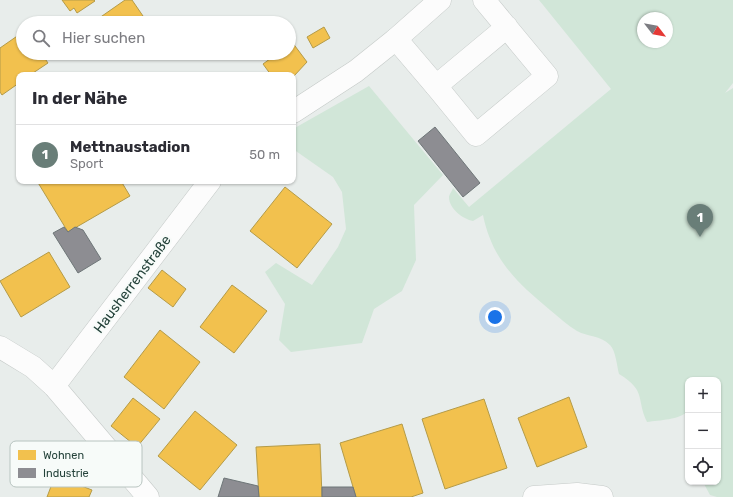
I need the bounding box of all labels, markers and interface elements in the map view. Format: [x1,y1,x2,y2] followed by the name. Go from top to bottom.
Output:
[637,12,673,48] north arrow
[16,16,296,60] search box
[30,27,52,49] icon: search
[62,29,145,47] text: Hier suchen
[32,88,127,108] text: In der Nähe
[70,138,190,156] text: Mettnaustadion
[42,147,48,162] text: 1
[249,147,280,162] text: 50 m
[70,156,103,171] text: Sport
[687,204,713,237] pin: 1
[90,232,175,337] street label: Hausherrenstraße
[485,307,505,327] your location
[685,377,721,485] map controls
[685,377,721,413] button: +
[685,413,721,449] button: −
[10,441,142,487] legend
[43,449,84,462] text: Wohnen
[685,449,721,485] button: locate
[43,467,89,480] text: Industrie

